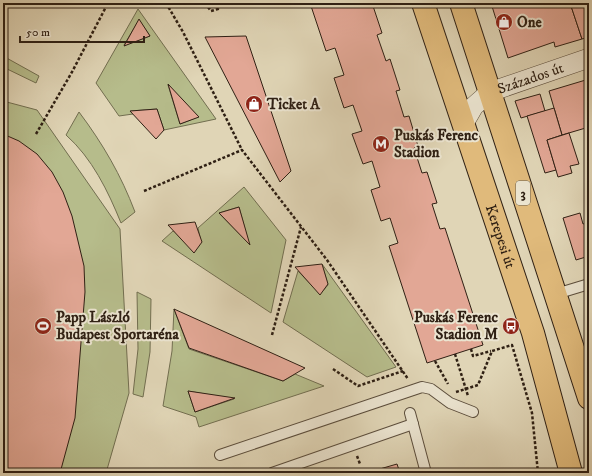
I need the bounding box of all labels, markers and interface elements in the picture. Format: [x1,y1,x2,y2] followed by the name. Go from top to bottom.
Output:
[494,12,514,32] shop icon: One
[517,13,542,32] place label: One
[20,18,144,44] scale bar
[26,25,50,40] text: 50 m
[495,58,566,99] street label: Százados út
[244,94,264,114] shop icon: Ticket A
[266,95,320,114] place label: Ticket A
[394,126,479,162] place label: Puskás Ferenc Stadion
[371,134,391,154] metro station icon: Puskás Ferenc Stadion
[516,181,530,205] road number: 3
[481,202,520,271] street label: Kerepesi út
[56,308,179,344] place label: Papp László Budapest Sportaréna
[414,308,499,344] place label: Puskás Ferenc Stadion M
[33,316,53,336] sports icon: Papp László Budapest Sportaréna
[501,316,521,336] bus stop icon: Puskás Ferenc Stadion M

